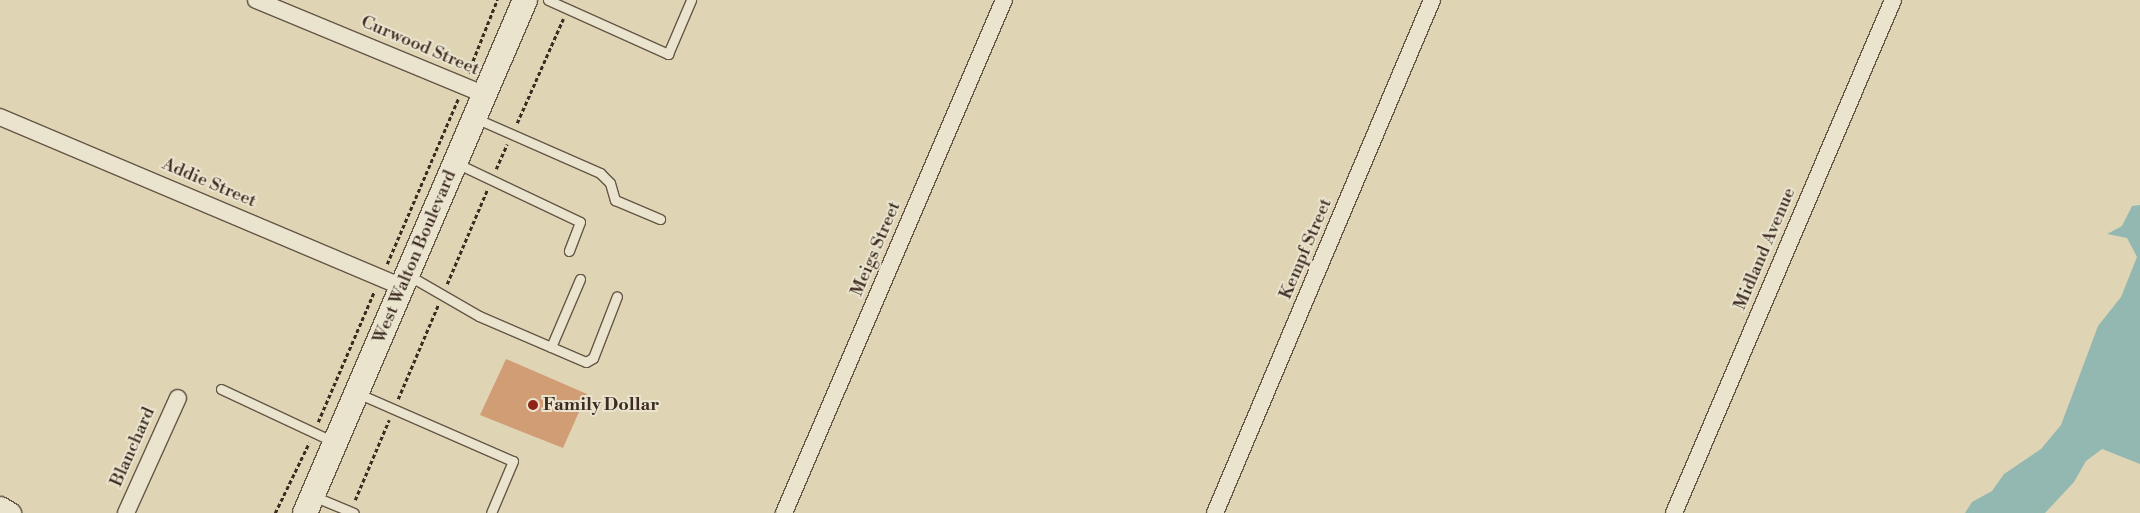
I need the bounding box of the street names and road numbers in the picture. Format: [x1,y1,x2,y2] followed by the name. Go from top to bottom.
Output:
[358,11,482,81] street label: Curwood Street
[159,153,259,213] street label: Addie Street
[369,167,461,347] street label: West Walton Boulevard
[1730,185,1800,313] street label: Midland Avenue
[1275,195,1337,303] street label: Kempf Street
[846,198,906,300] street label: Meigs Street
[106,404,160,490] street label: Blanchard

